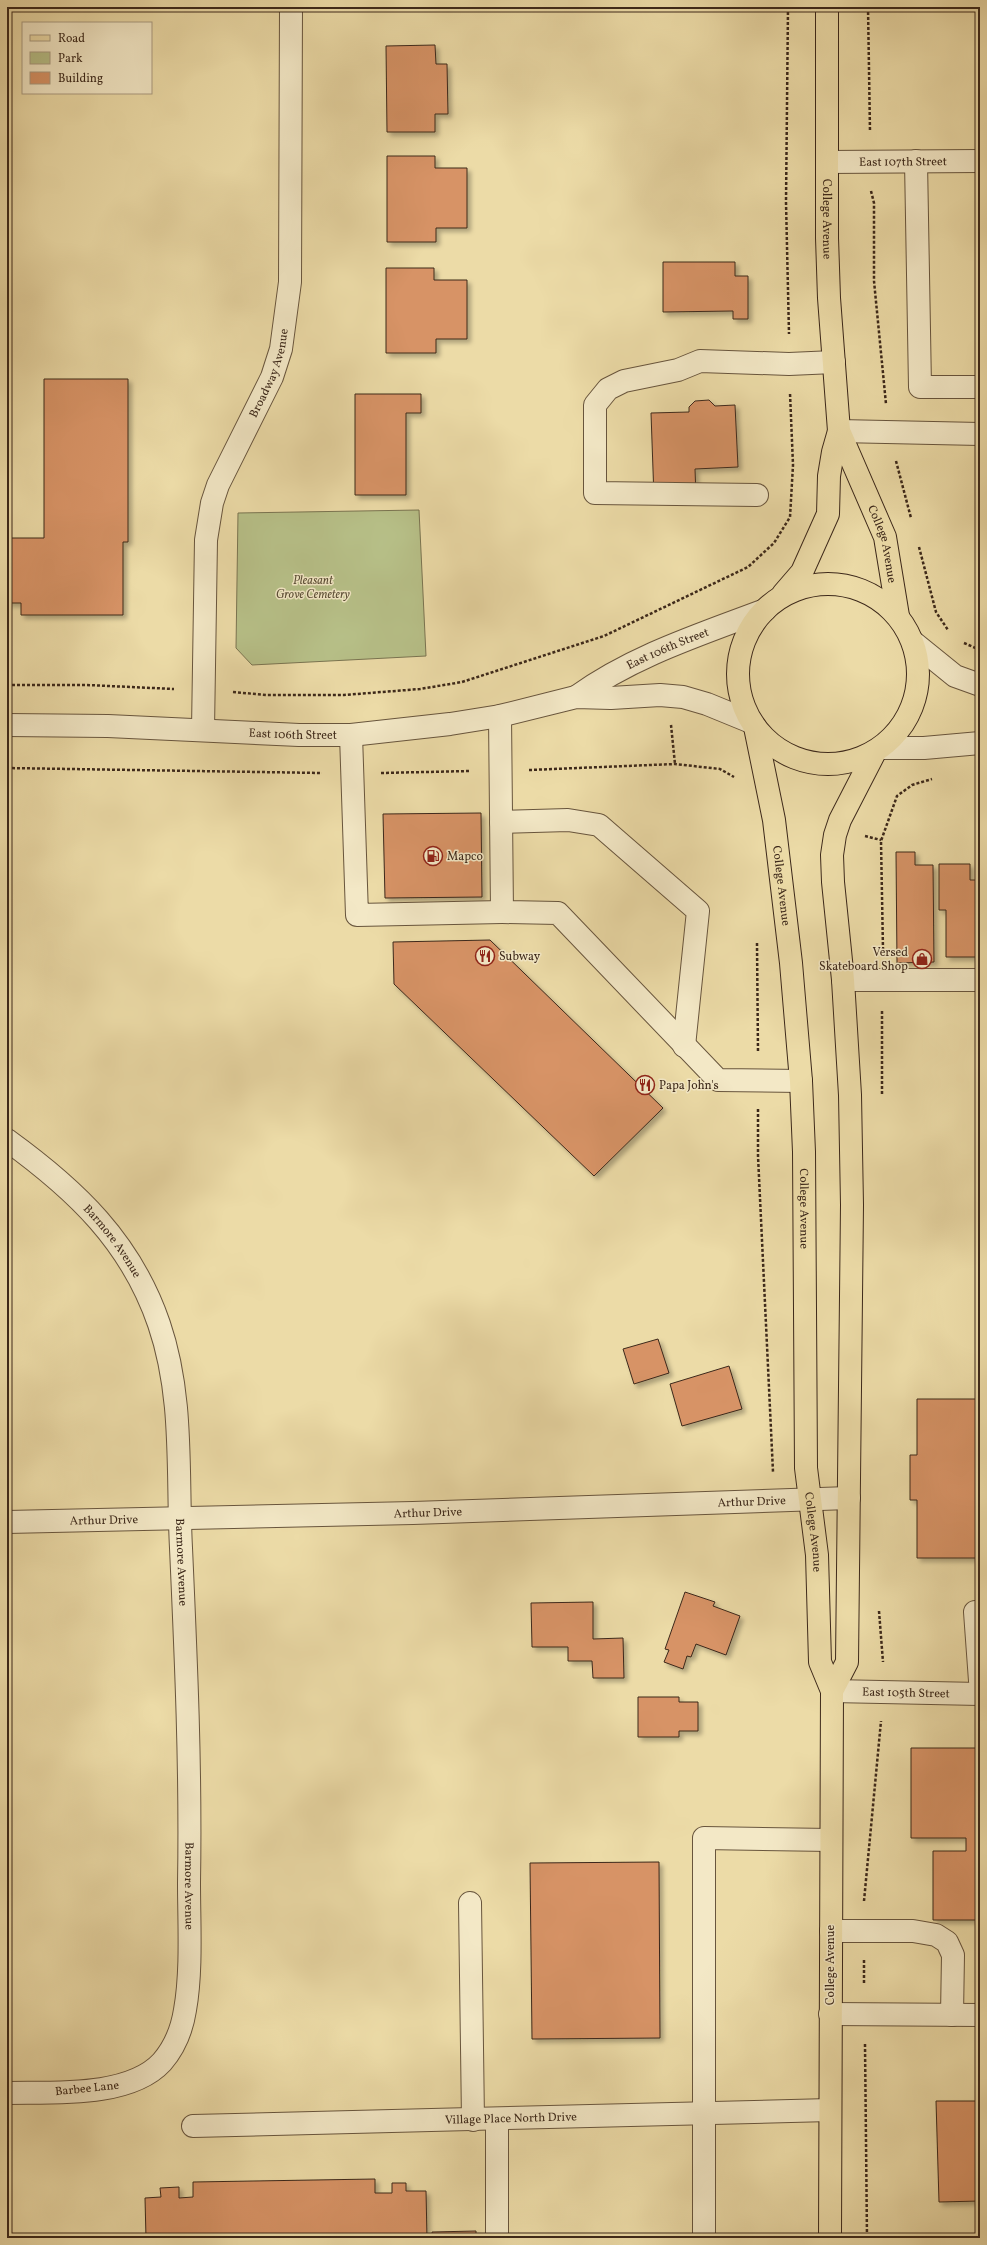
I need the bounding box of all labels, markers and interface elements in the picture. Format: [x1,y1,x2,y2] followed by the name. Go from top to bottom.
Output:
[22,22,152,94] legend
[58,31,85,47] text: Road
[58,51,83,67] text: Park
[58,71,103,87] text: Building
[859,154,947,171] street label: East 107th Street
[818,179,835,260] street label: College Avenue
[246,327,293,421] street label: Broadway Avenue
[863,503,899,584] street label: College Avenue
[276,573,351,603] park label: Pleasant Grove Cemetery
[624,625,711,674] street label: East 106th Street
[248,726,337,744] street label: East 106th Street
[422,845,444,867] fuel station icon: Mapco
[768,845,794,927] street label: College Avenue
[447,849,483,865] place label: Mapco
[474,945,496,967] restaurant icon: Subway
[819,945,908,975] place label: Versed Skateboard Shop
[911,948,933,970] shop icon: Versed Skateboard Shop
[499,949,541,965] place label: Subway
[634,1074,656,1096] restaurant icon: Papa John's
[659,1078,719,1094] place label: Papa John's
[795,1168,812,1249] street label: College Avenue
[79,1201,144,1281] street label: Barmore Avenue
[800,1491,824,1573] street label: College Avenue
[717,1493,786,1512] street label: Arthur Drive
[394,1504,463,1522] street label: Arthur Drive
[70,1512,139,1530] street label: Arthur Drive
[171,1518,191,1607] street label: Barmore Avenue
[862,1685,950,1702] street label: East 105th Street
[180,1842,197,1930] street label: Barmore Avenue
[823,1924,839,2005] street label: College Avenue
[54,2078,120,2100] street label: Barbee Lane
[445,2109,577,2129] street label: Village Place North Drive

